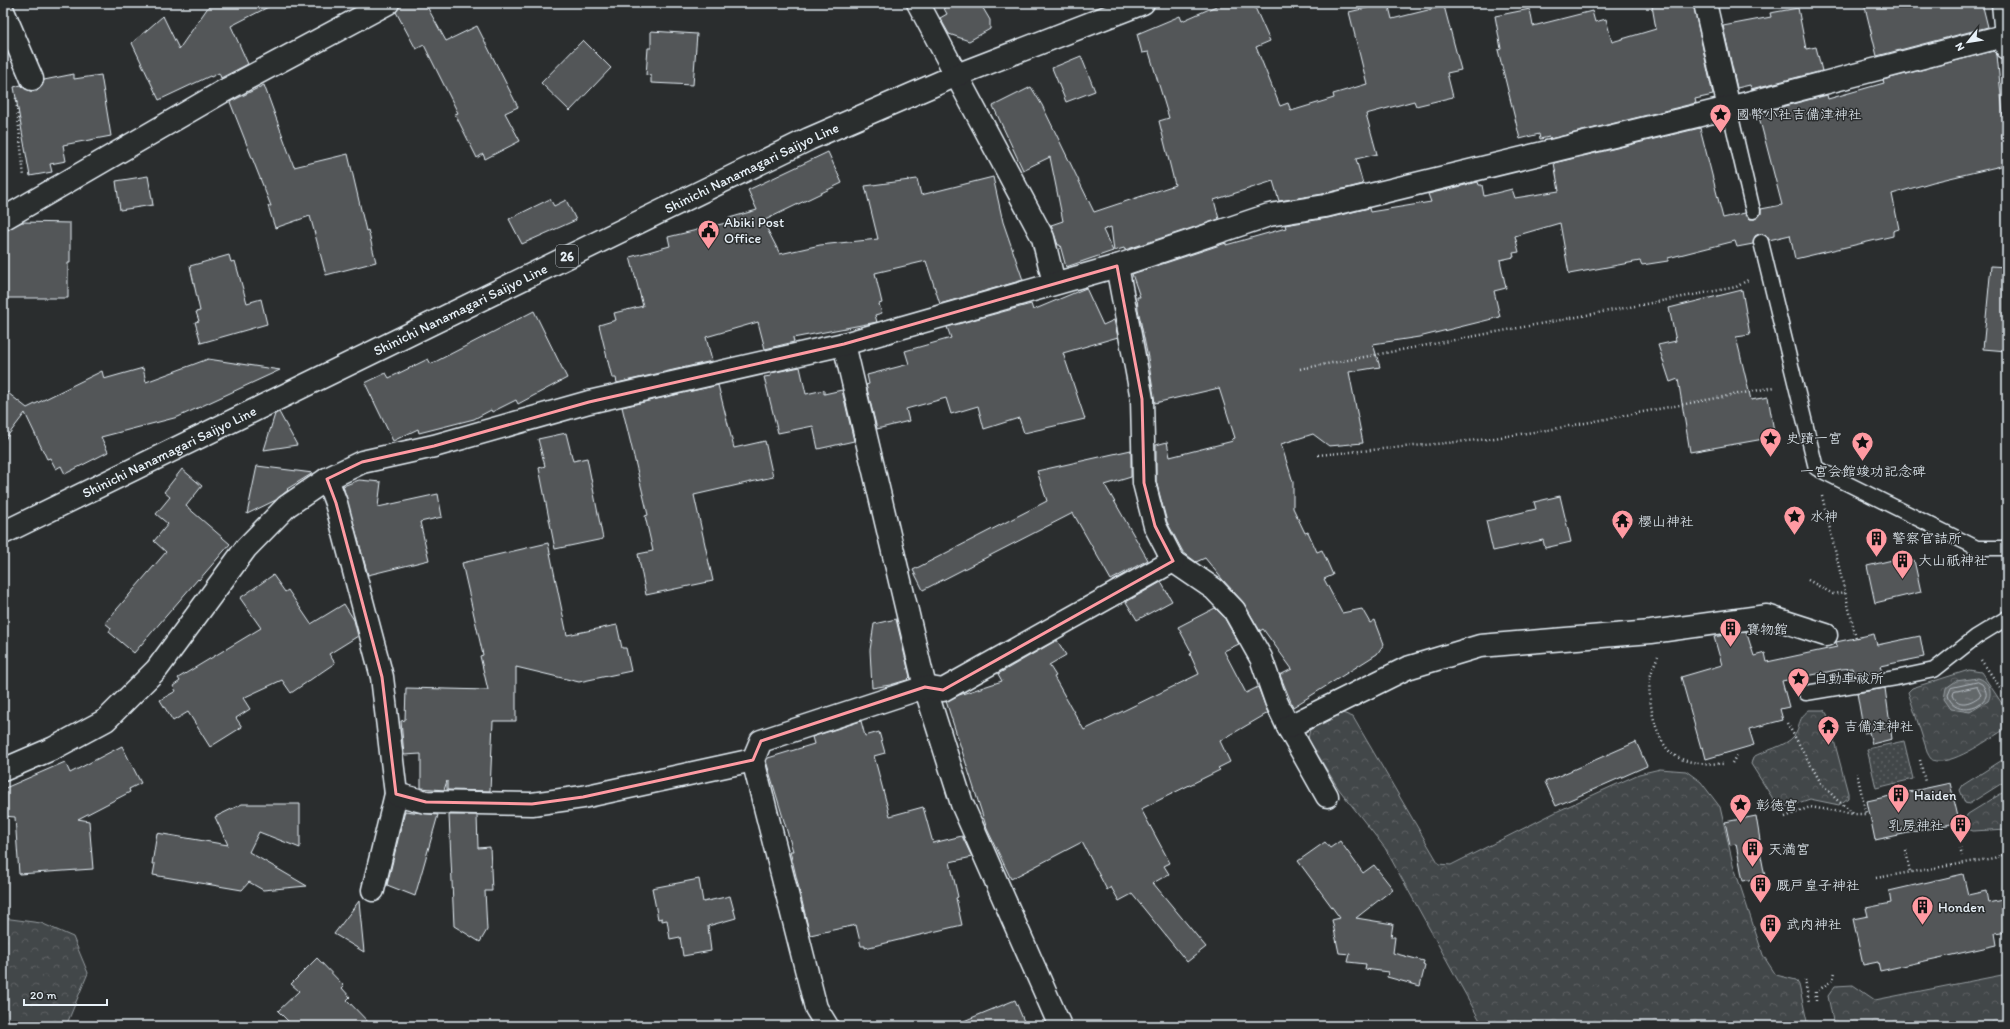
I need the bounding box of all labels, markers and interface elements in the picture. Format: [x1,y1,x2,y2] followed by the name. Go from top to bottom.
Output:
[1948,22,1988,62] north arrow
[1952,40,1967,53] text: N
[1708,101,1734,134] place icon: 國幣小社吉備津神社
[1736,106,1862,123] place label: 國幣小社吉備津神社
[662,119,842,217] street label: Shinichi Nanamagari Saijyo Line
[724,214,784,247] place label: Abiki Post Office
[696,217,722,250] public building icon: Abiki Post Office
[556,245,578,267] road number: 26
[371,260,551,360] street label: Shinichi Nanamagari Saijyo Line
[80,402,259,502] street label: Shinichi Nanamagari Saijyo Line
[1758,425,1784,458] place icon: 史蹟一宮
[1786,430,1842,447] place label: 史蹟一宮
[1850,430,1876,463] place icon: 一宮会館竣功記念碑
[1800,463,1926,480] place label: 一宮会館竣功記念碑
[1782,503,1808,536] place icon: 水神
[1610,508,1636,541] temple icon: 櫻山神社
[1810,508,1838,525] place label: 水神
[1638,513,1694,530] place label: 櫻山神社
[1863,525,1889,558] building icon: 警察官詰所
[1892,530,1962,547] place label: 警察官詰所
[1889,547,1915,580] building icon: 大山祇神社
[1918,552,1988,569] place label: 大山祇神社
[1717,616,1743,649] building icon: 寶物館
[1746,621,1788,638] place label: 寶物館
[1786,665,1812,698] place icon: 自動車祓所
[1814,670,1884,687] place label: 自動車祓所
[1816,713,1842,746] temple icon: 吉備津神社
[1844,718,1914,735] place label: 吉備津神社
[1886,782,1912,815] building icon: Haiden
[1914,787,1957,804] place label: Haiden
[1728,792,1754,825] place icon: 彰徳宮
[1756,797,1798,814] place label: 彰徳宮
[1947,812,1973,845] building icon: 乳房神社
[1888,817,1944,834] place label: 乳房神社
[1739,836,1765,869] building icon: 天満宮
[1768,841,1810,858] place label: 天満宮
[1748,872,1774,905] building icon: 厩戸皇子神社
[1776,877,1860,894] place label: 厩戸皇子神社
[1910,894,1936,927] building icon: Honden
[1938,899,1985,916] place label: Honden
[1757,911,1783,944] building icon: 武内神社
[1786,916,1842,933] place label: 武内神社
[24,981,107,1007] scale bar
[30,988,57,1002] text: 20 m

